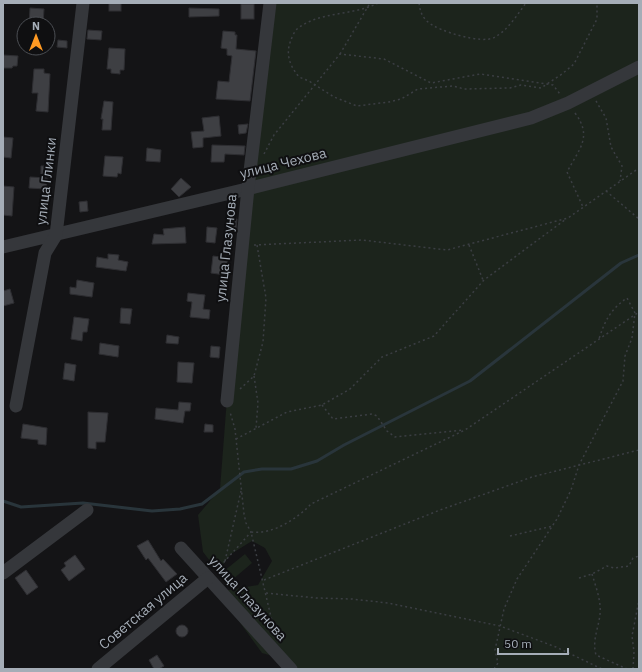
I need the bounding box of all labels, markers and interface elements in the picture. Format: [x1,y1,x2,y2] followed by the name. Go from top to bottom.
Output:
[16,16,56,56] north arrow
[32,19,40,33] text: N
[32,136,60,226] street label: улица Глинки
[238,143,329,182] street label: улица Чехова
[211,193,241,303] street label: улица Глазунова
[205,552,291,645] street label: улица Глазунова
[95,568,191,653] street label: Советская улица
[498,630,568,656] scale bar
[504,636,532,651] text: 50 m

